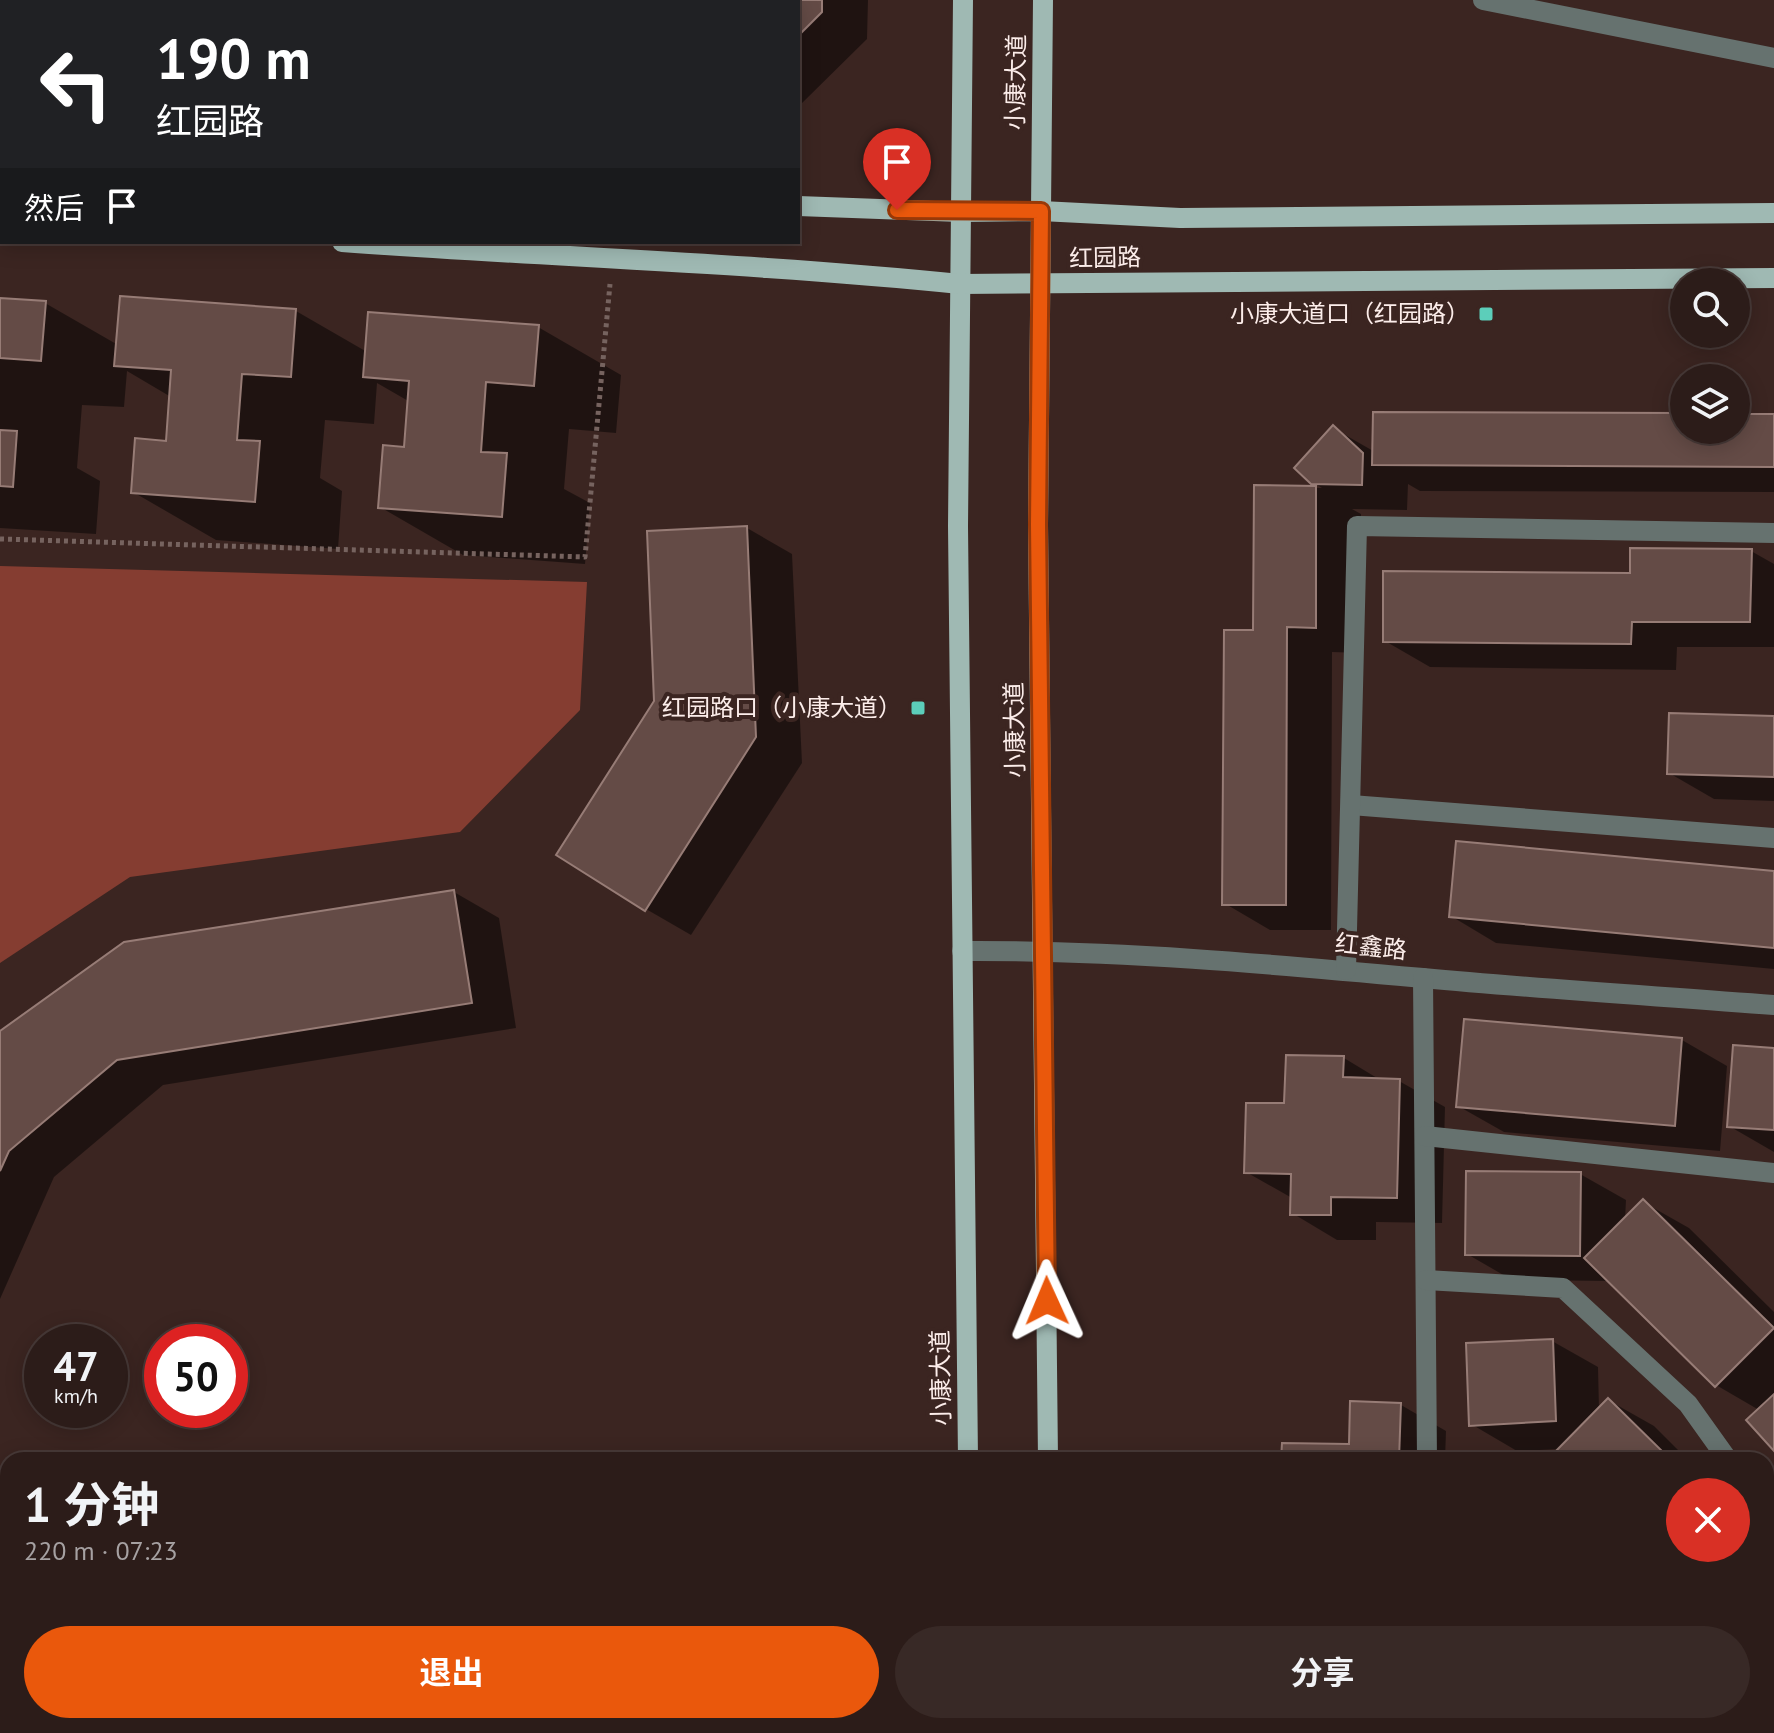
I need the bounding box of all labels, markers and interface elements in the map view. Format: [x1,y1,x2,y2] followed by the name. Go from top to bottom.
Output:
[156,22,311,94] text: 190 m
[24,32,128,136] icon: left
[999,34,1032,130] street label: 小康大道
[156,97,264,144] text: 红园路
[863,128,931,210] pin
[875,140,919,184] icon: arrive
[100,184,144,228] icon: arrive
[24,188,84,227] text: 然后
[1069,241,1141,274] street label: 红园路
[1670,268,1750,444] map controls
[1670,268,1750,348] button: search
[1230,298,1470,329] place label: 小康大道口（红园路）
[1477,305,1495,323] marker: 小康大道口（红园路）
[1670,364,1750,444] button: layers
[998,682,1031,778] street label: 小康大道
[662,692,902,723] place label: 红园路口（小康大道）
[909,699,927,717] marker: 红园路口（小康大道）
[1334,927,1408,966] street label: 红鑫路
[1005,1259,1089,1343] position arrow
[144,1324,248,1428] speed limit sign: 50
[924,1330,957,1426] street label: 小康大道
[53,1340,99,1392] text: 47
[54,1383,98,1409] text: km/h
[24,1473,159,1535] text: 1 分钟
[1666,1478,1750,1562] button: close
[24,1534,178,1567] text: 220 m · 07:23
[24,1626,879,1718] button: 退出
[895,1626,1750,1718] button: 分享

